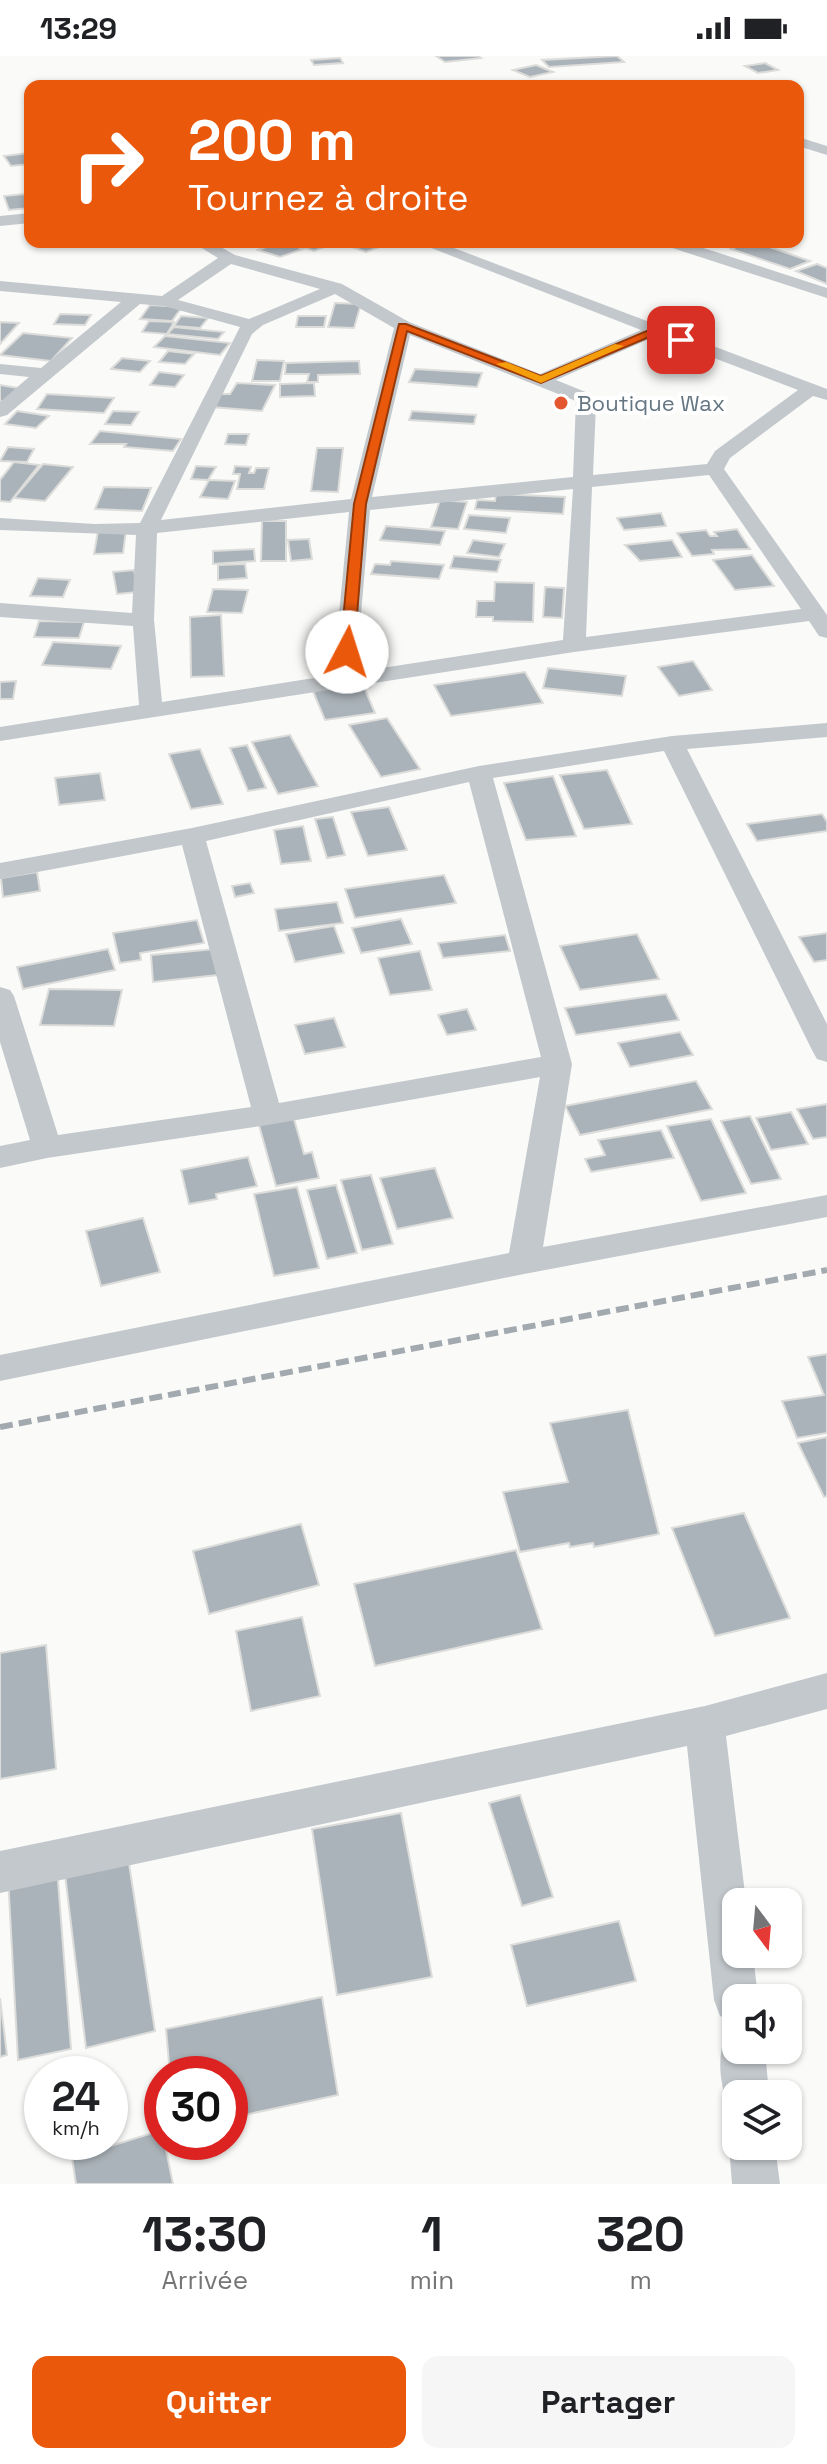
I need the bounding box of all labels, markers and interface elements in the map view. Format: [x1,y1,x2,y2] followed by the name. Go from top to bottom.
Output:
[40,9,117,48] text: 13:29
[188,105,356,176] text: 200 m
[56,112,160,216] icon: right
[188,175,469,221] text: Tournez à droite
[647,306,715,374] pin
[659,318,703,362] icon: arrive
[577,389,725,417] place label: Boutique Wax
[552,394,570,412] marker: Boutique Wax
[305,610,389,694] position arrow
[722,1888,802,1968] north arrow
[722,1888,802,2160] map controls
[722,1984,802,2064] button: sound
[144,2056,248,2160] speed limit sign: 30
[52,2072,100,2123] text: 24
[722,2080,802,2160] button: layers
[52,2115,100,2141] text: km/h
[142,2204,267,2265] text: 13:30
[421,2204,443,2265] text: 1
[596,2204,685,2265] text: 320
[161,2263,248,2297] text: Arrivée
[409,2263,454,2297] text: min
[629,2263,652,2297] text: m
[32,2356,406,2448] button: Quitter
[422,2356,795,2448] button: Partager

